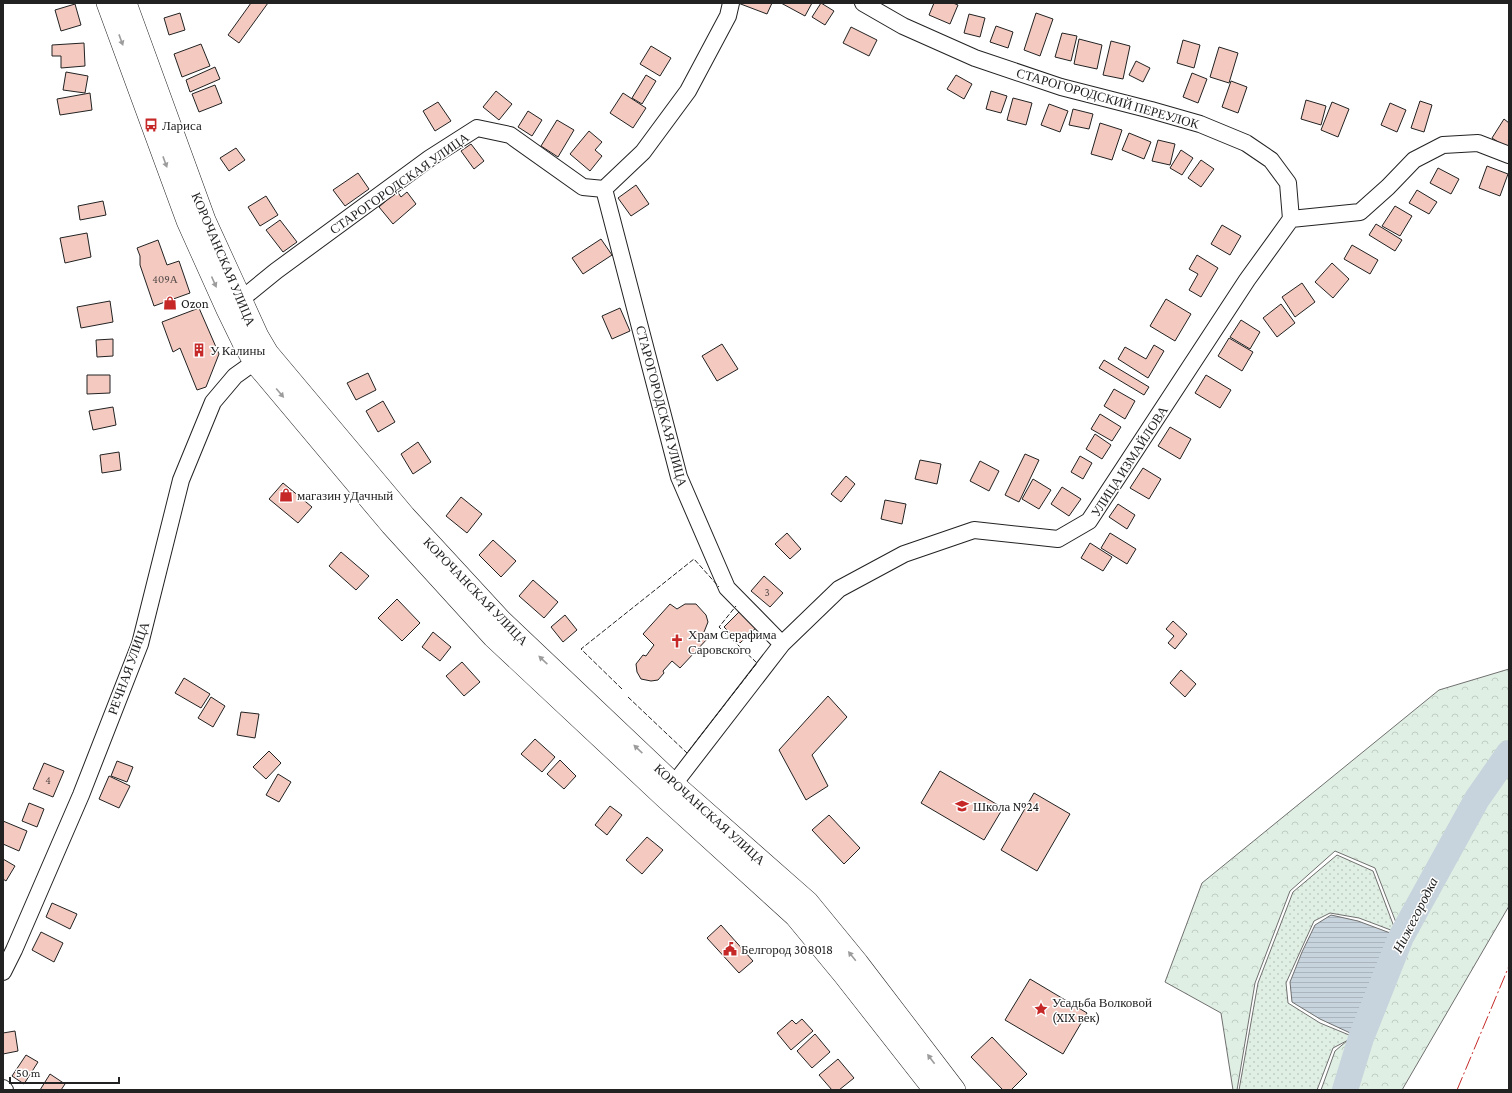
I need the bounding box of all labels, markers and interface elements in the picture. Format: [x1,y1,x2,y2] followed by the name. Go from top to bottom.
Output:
[118,34,124,46] one-way arrow
[1015,65,1201,132] street label: СТАРОГОРОДСКИЙ ПЕРЕУЛОК
[143,117,159,133] bus stop icon: Лариса
[162,118,202,133] place label: Лариса
[327,129,472,237] street label: СТАРОГОРОДСКАЯ УЛИЦА
[162,156,168,168] one-way arrow
[189,190,259,329] street label: КОРОЧАНСКАЯ УЛИЦА
[152,273,178,285] house number: 409А
[211,276,217,288] one-way arrow
[162,295,178,311] shop icon: Ozon
[181,296,209,311] place label: Ozon
[633,324,690,489] street label: СТАРОГОРОДСКАЯ УЛИЦА
[191,342,207,358] building icon: У Калины
[210,343,265,358] place label: У Калины
[276,388,285,398] one-way arrow
[1088,403,1171,519] street label: УЛИЦА ИЗМАЙЛОВА
[278,487,294,503] shop icon: магазин уДачный
[297,488,393,503] place label: магазин уДачный
[420,534,531,649] street label: КОРОЧАНСКАЯ УЛИЦА
[764,586,770,598] house number: 3
[105,619,153,717] street label: РЕЧНАЯ УЛИЦА
[688,627,777,657] place label: Храм Серафима Саровского
[669,633,685,649] church icon: Храм Серафима Саровского
[539,656,548,665] one-way arrow
[633,744,643,754] one-way arrow
[651,761,769,869] street label: КОРОЧАНСКАЯ УЛИЦА
[45,774,51,786] house number: 4
[954,798,970,814] school or university icon: Школа №24
[973,799,1040,814] place label: Школа №24
[1389,875,1441,956] water label: Нижегородка
[722,941,738,957] public building icon: Белгород 308018
[741,942,833,957] place label: Белгород 308018
[848,950,857,961] one-way arrow
[1052,995,1152,1026] place label: Усадьба Волковой (XIX век)
[1033,1001,1049,1017] place icon: Усадьба Волковой (XIX век)
[927,1053,935,1064] one-way arrow
[10,1059,119,1085] scale bar
[16,1066,41,1080] text: 50 m

